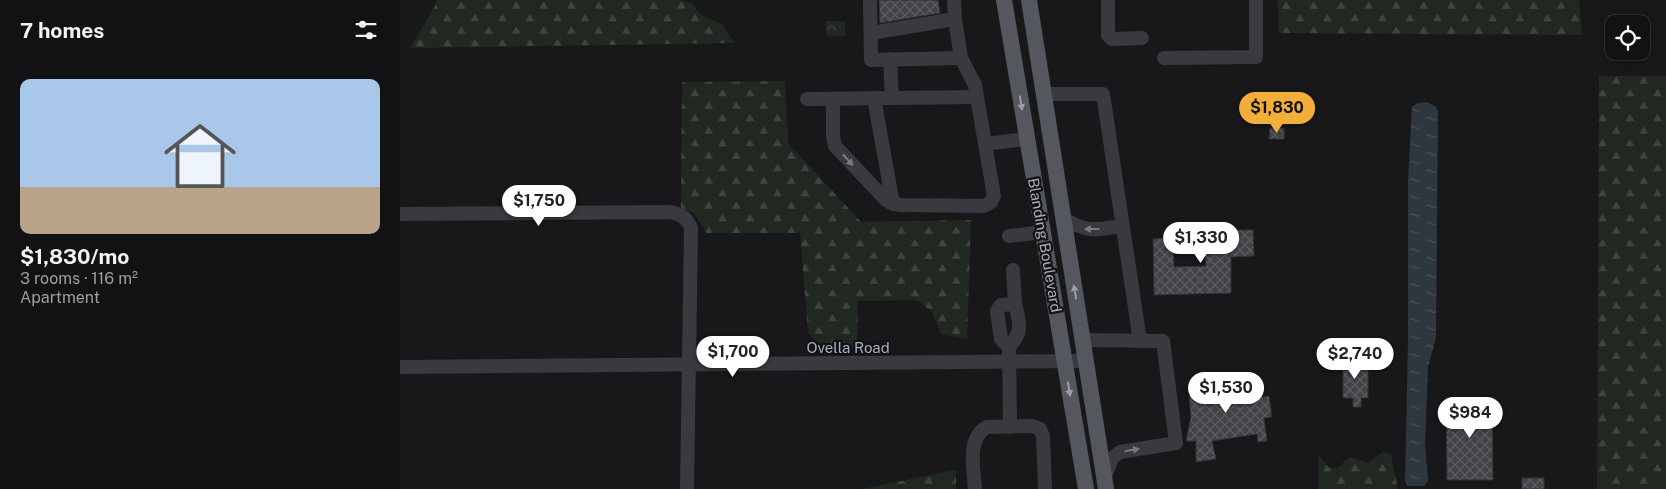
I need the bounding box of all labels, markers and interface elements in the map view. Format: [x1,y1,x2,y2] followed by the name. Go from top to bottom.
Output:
[1605,15,1650,60] map controls
[1605,15,1650,60] button: locate
[352,16,380,44] icon: filters
[20,18,104,43] text: 7 homes
[1236,92,1318,134] pin: $1,830
[1018,96,1026,112] one-way arrow
[1250,98,1304,117] text: $1,830
[155,111,245,201] icon: home
[842,154,854,166] one-way arrow
[1025,176,1065,314] street label: Blanding Boulevard
[498,184,580,227] pin: $1,750
[513,191,565,210] text: $1,750
[1160,222,1242,264] pin: $1,330
[1084,225,1100,233] one-way arrow
[1174,228,1228,247] text: $1,330
[20,244,129,269] text: $1,830/mo
[20,269,138,288] text: 3 rooms · 116 m²
[1071,284,1079,300] one-way arrow
[20,288,100,307] text: Apartment
[692,336,774,378] pin: $1,700
[1314,338,1396,380] pin: $2,740
[806,339,890,356] street label: Ovella Road
[707,342,759,361] text: $1,700
[1328,344,1382,363] text: $2,740
[1185,372,1267,414] pin: $1,530
[1199,378,1253,397] text: $1,530
[1066,382,1074,398] one-way arrow
[1440,396,1500,439] pin: $984
[1449,403,1491,422] text: $984
[1124,445,1140,453] one-way arrow

